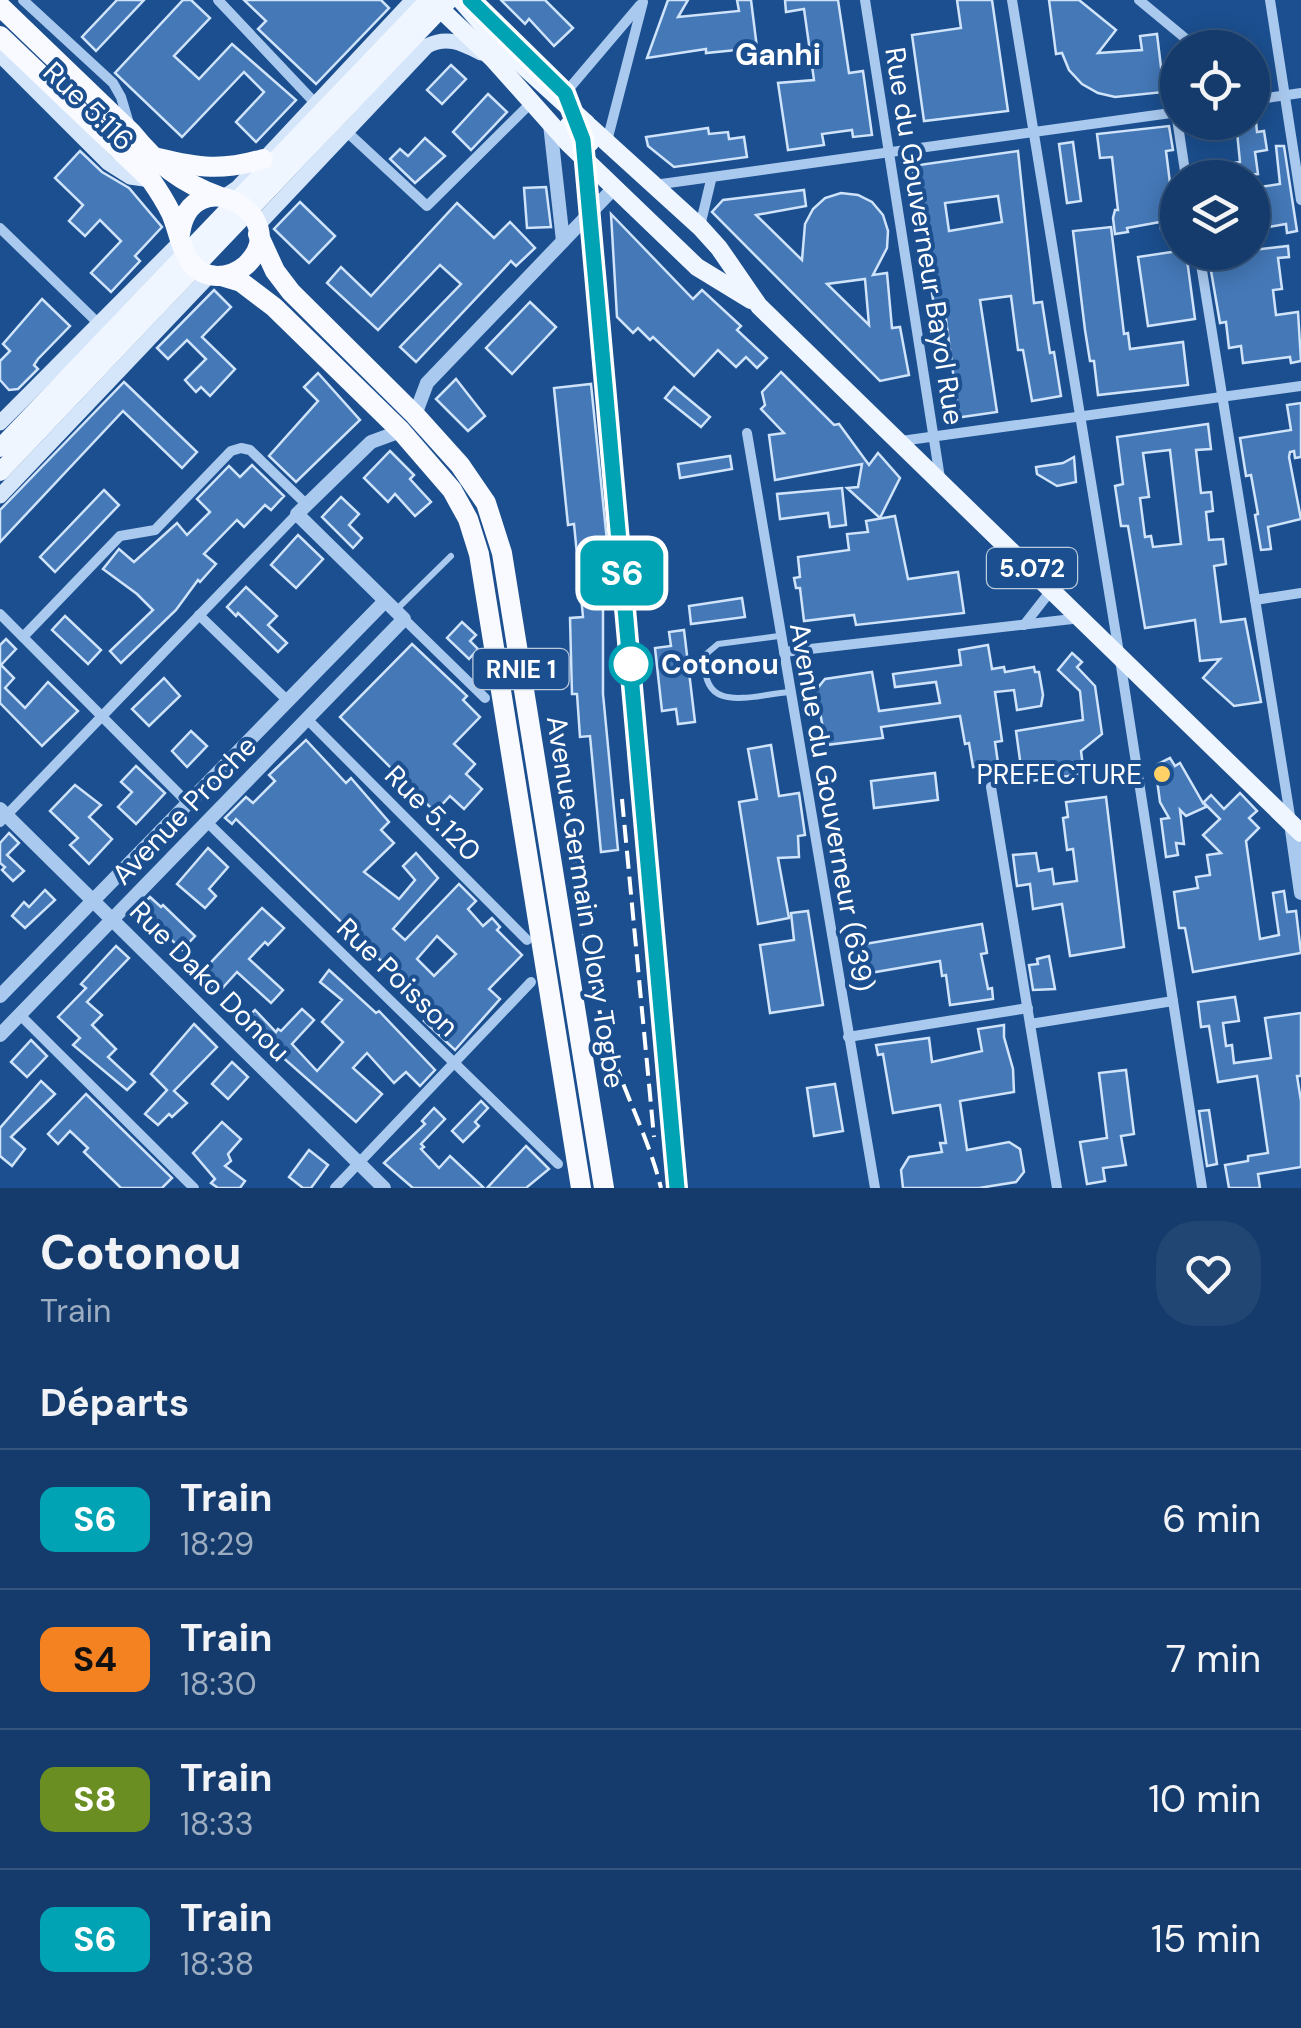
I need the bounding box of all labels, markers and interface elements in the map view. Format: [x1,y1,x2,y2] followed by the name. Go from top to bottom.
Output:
[1160,30,1270,270] map controls
[1160,30,1270,140] button: locate
[735,35,821,74] district label: Ganhi
[876,45,973,428] street label: Rue du Gouverneur Bayol Rue
[35,54,142,159] street label: Rue 5.116
[1160,160,1270,270] button: layers
[577,540,667,606] line badge: S6
[987,548,1077,588] road number: 5.072
[600,550,644,596] text: S6
[781,620,882,994] street label: Avenue du Gouverneur (639)
[610,643,652,685] marker: Cotonou
[661,646,779,683] place label: Cotonou
[474,649,568,689] road number: RNIE 1
[538,713,633,1091] street label: Avenue Germain Olory Togbe
[104,728,265,893] street label: Avenue Proche
[976,756,1142,793] place label: PREFECTURE
[377,757,489,869] street label: Rue 5.120
[1151,763,1173,785] marker: PREFECTURE
[122,893,298,1069] street label: Rue Dako Donou
[329,910,466,1045] street label: Rue Poisson
[40,1221,242,1284] text: Cotonou
[1156,1221,1261,1326] button: heart
[40,1290,111,1332] text: Train
[40,1378,189,1428] text: Départs
[180,1473,273,1523] text: Train
[1162,1494,1261,1544] text: 6 min
[73,1496,117,1542] text: S6
[180,1523,254,1565] text: 18:29
[180,1613,273,1663] text: Train
[1166,1634,1261,1684] text: 7 min
[73,1636,117,1682] text: S4
[180,1663,257,1705] text: 18:30
[180,1753,273,1803] text: Train
[1148,1774,1261,1824] text: 10 min
[73,1776,117,1822] text: S8
[180,1803,254,1845] text: 18:33
[180,1893,273,1943] text: Train
[1151,1914,1261,1964] text: 15 min
[73,1916,117,1962] text: S6
[180,1943,254,1985] text: 18:38

